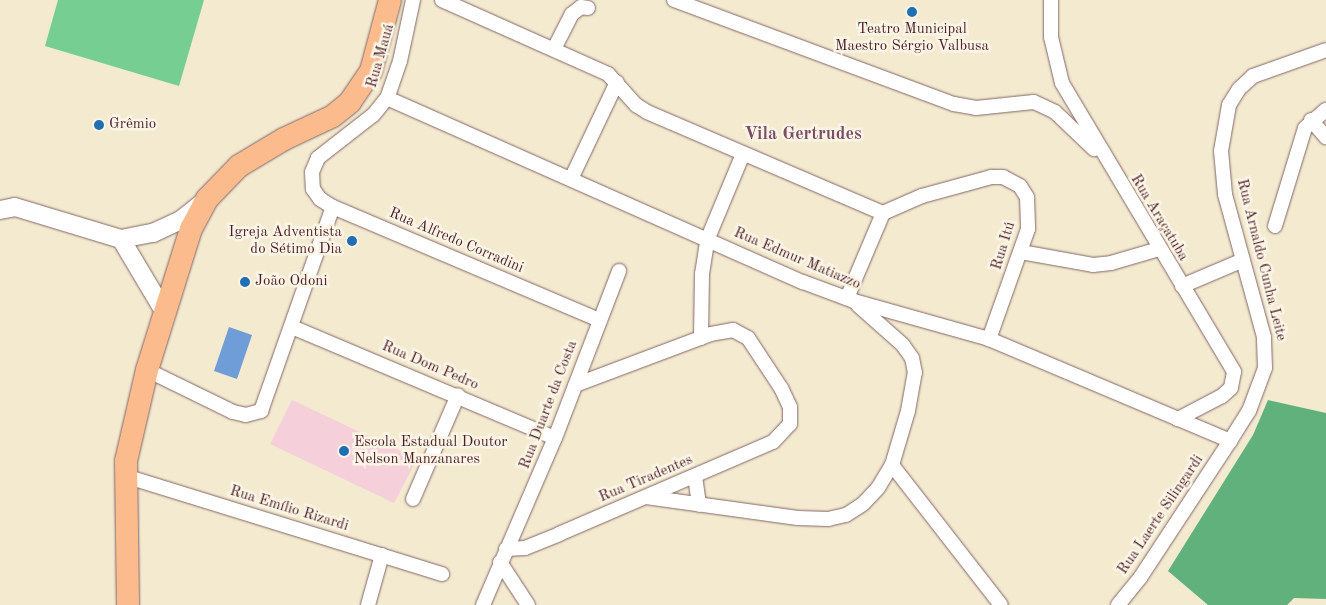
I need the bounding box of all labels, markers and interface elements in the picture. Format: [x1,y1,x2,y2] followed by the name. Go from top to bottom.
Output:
[906,6,918,18] marker: Teatro Municipal Maestro Sérgio Valbusa
[835,20,989,55] place label: Teatro Municipal Maestro Sérgio Valbusa
[363,22,399,90] street label: Rua Mauá
[109,116,156,134] place label: Grêmio
[93,119,105,131] marker: Grêmio
[744,123,862,145] district label: Vila Gertrudes
[1126,172,1192,264] street label: Rua Araçatuba
[1232,177,1290,343] street label: Rua Arnaldo Cunha Leite
[386,204,526,278] street label: Rua Alfredo Corradini
[988,220,1020,272] street label: Rua Itú
[229,223,342,258] place label: Igreja Adventista do Sétimo Dia
[731,224,863,294] street label: Rua Edmur Matiazzo
[346,235,358,247] marker: Igreja Adventista do Sétimo Dia
[255,273,328,291] place label: João Odoni
[239,276,251,288] marker: João Odoni
[379,338,481,394] street label: Rua Dom Pedro
[516,338,582,472] street label: Rua Duarte da Costa
[354,433,508,468] place label: Escola Estadual Doutor Nelson Manzanares
[338,445,350,457] marker: Escola Estadual Doutor Nelson Manzanares
[596,451,696,507] street label: Rua Tiradentes
[1114,452,1208,578] street label: Rua Laerte Silingardi
[227,482,351,536] street label: Rua Emílio Rizardi

